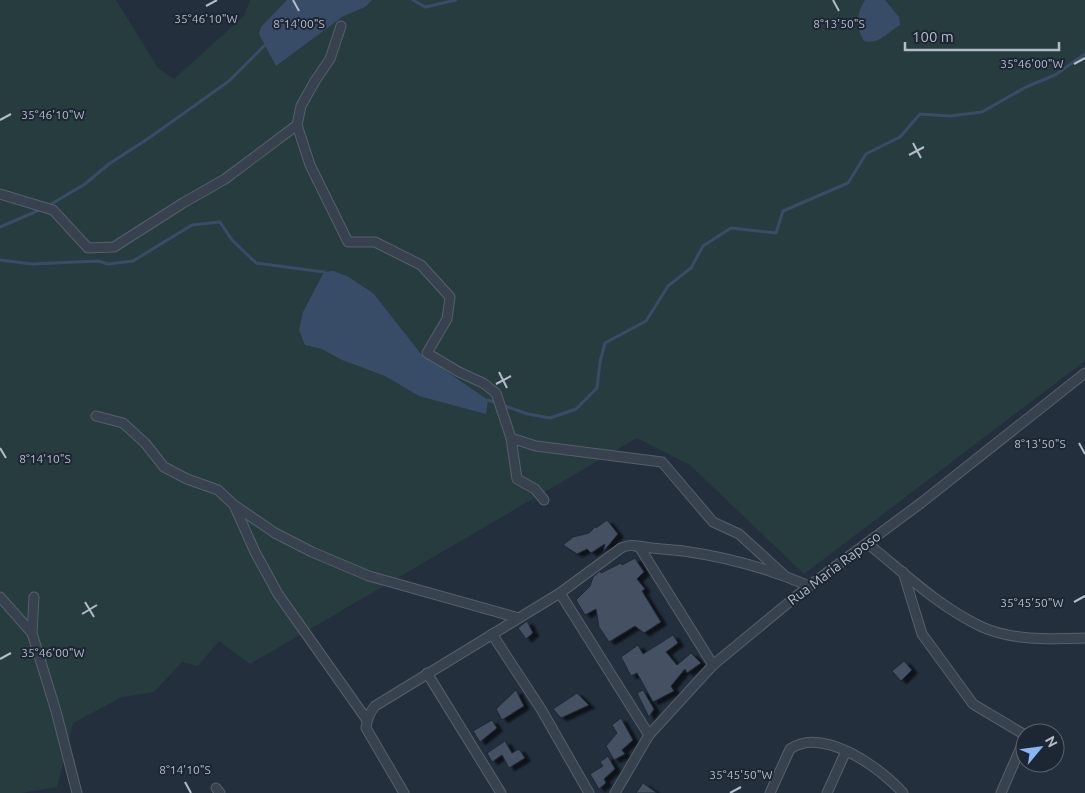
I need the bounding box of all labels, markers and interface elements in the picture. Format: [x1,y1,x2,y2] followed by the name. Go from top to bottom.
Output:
[174,12,238,25] text: 35°46'10"W
[273,17,325,30] text: 8°14'00"S
[813,17,865,30] text: 8°13'50"S
[905,20,1059,52] scale bar
[912,28,954,45] text: 100 m
[1000,57,1064,70] text: 35°46'00"W
[21,108,85,121] text: 35°46'10"W
[1014,437,1066,450] text: 8°13'50"S
[19,452,71,465] text: 8°14'10"S
[784,528,884,608] street label: Rua Maria Raposo
[1000,596,1064,609] text: 35°45'50"W
[21,646,85,659] text: 35°46'00"W
[1015,723,1065,773] north arrow
[1042,733,1061,750] text: N
[159,763,211,776] text: 8°14'10"S
[709,768,773,781] text: 35°45'50"W

